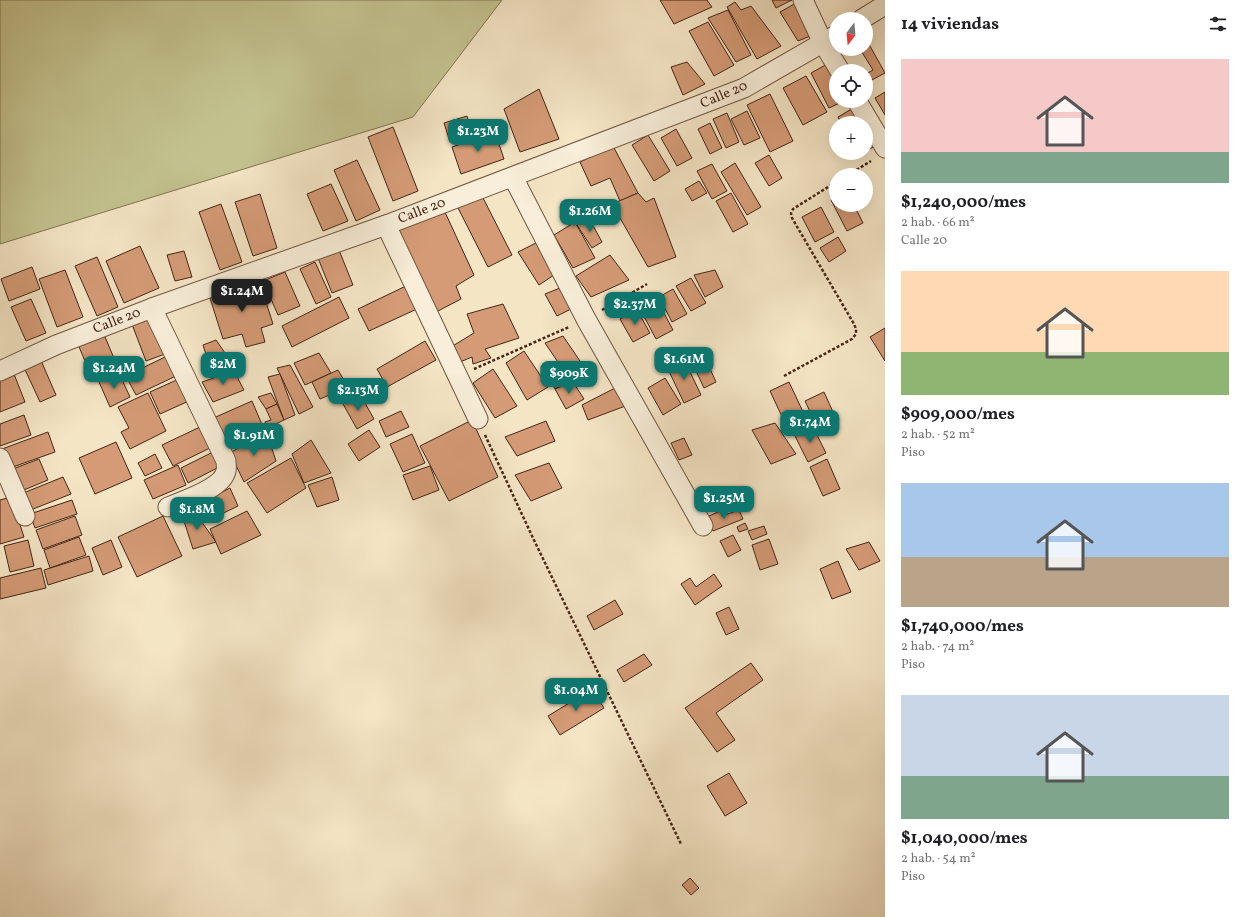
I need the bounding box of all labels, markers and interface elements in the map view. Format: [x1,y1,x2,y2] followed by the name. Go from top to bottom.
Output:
[829,12,873,56] north arrow
[829,12,873,212] map controls
[901,13,999,36] text: 14 viviendas
[1207,13,1229,35] icon: filters
[829,64,873,108] button: locate
[697,77,751,113] street label: Calle 20
[1029,85,1101,157] icon: home
[829,116,873,160] button: +
[445,119,511,153] pin: $1.23M
[457,123,499,141] text: $1.23M
[829,168,873,212] button: −
[901,191,1026,214] text: $1,240,000/mes
[395,193,449,229] street label: Calle 20
[557,199,623,233] pin: $1.26M
[569,203,611,221] text: $1.26M
[901,214,975,232] text: 2 hab. · 66 m²
[901,232,947,250] text: Calle 20
[209,279,275,313] pin: $1.24M
[220,283,264,301] text: $1.24M
[602,292,668,326] pin: $2.37M
[614,296,656,314] text: $2.37M
[1029,297,1101,369] icon: home
[90,303,144,339] street label: Calle 20
[651,347,717,381] pin: $1.61M
[663,351,705,369] text: $1.61M
[204,352,242,386] pin: $2M
[81,356,147,390] pin: $1.24M
[210,356,236,374] text: $2M
[92,360,136,378] text: $1.24M
[541,361,597,395] pin: $909K
[549,365,589,383] text: $909K
[325,378,391,412] pin: $2.13M
[337,382,379,400] text: $2.13M
[901,403,1015,426] text: $909,000/mes
[777,410,843,444] pin: $1.74M
[789,414,831,432] text: $1.74M
[221,423,287,457] pin: $1.91M
[901,426,975,444] text: 2 hab. · 52 m²
[233,427,275,445] text: $1.91M
[901,444,925,462] text: Piso
[691,486,757,520] pin: $1.25M
[703,490,745,508] text: $1.25M
[169,497,225,531] pin: $1.8M
[179,501,215,519] text: $1.8M
[1029,509,1101,581] icon: home
[901,615,1024,638] text: $1,740,000/mes
[901,638,974,656] text: 2 hab. · 74 m²
[901,656,925,674] text: Piso
[543,678,609,712] pin: $1.04M
[554,682,598,700] text: $1.04M
[1029,721,1101,793] icon: home
[901,827,1028,850] text: $1,040,000/mes
[901,850,976,868] text: 2 hab. · 54 m²
[901,868,925,886] text: Piso

